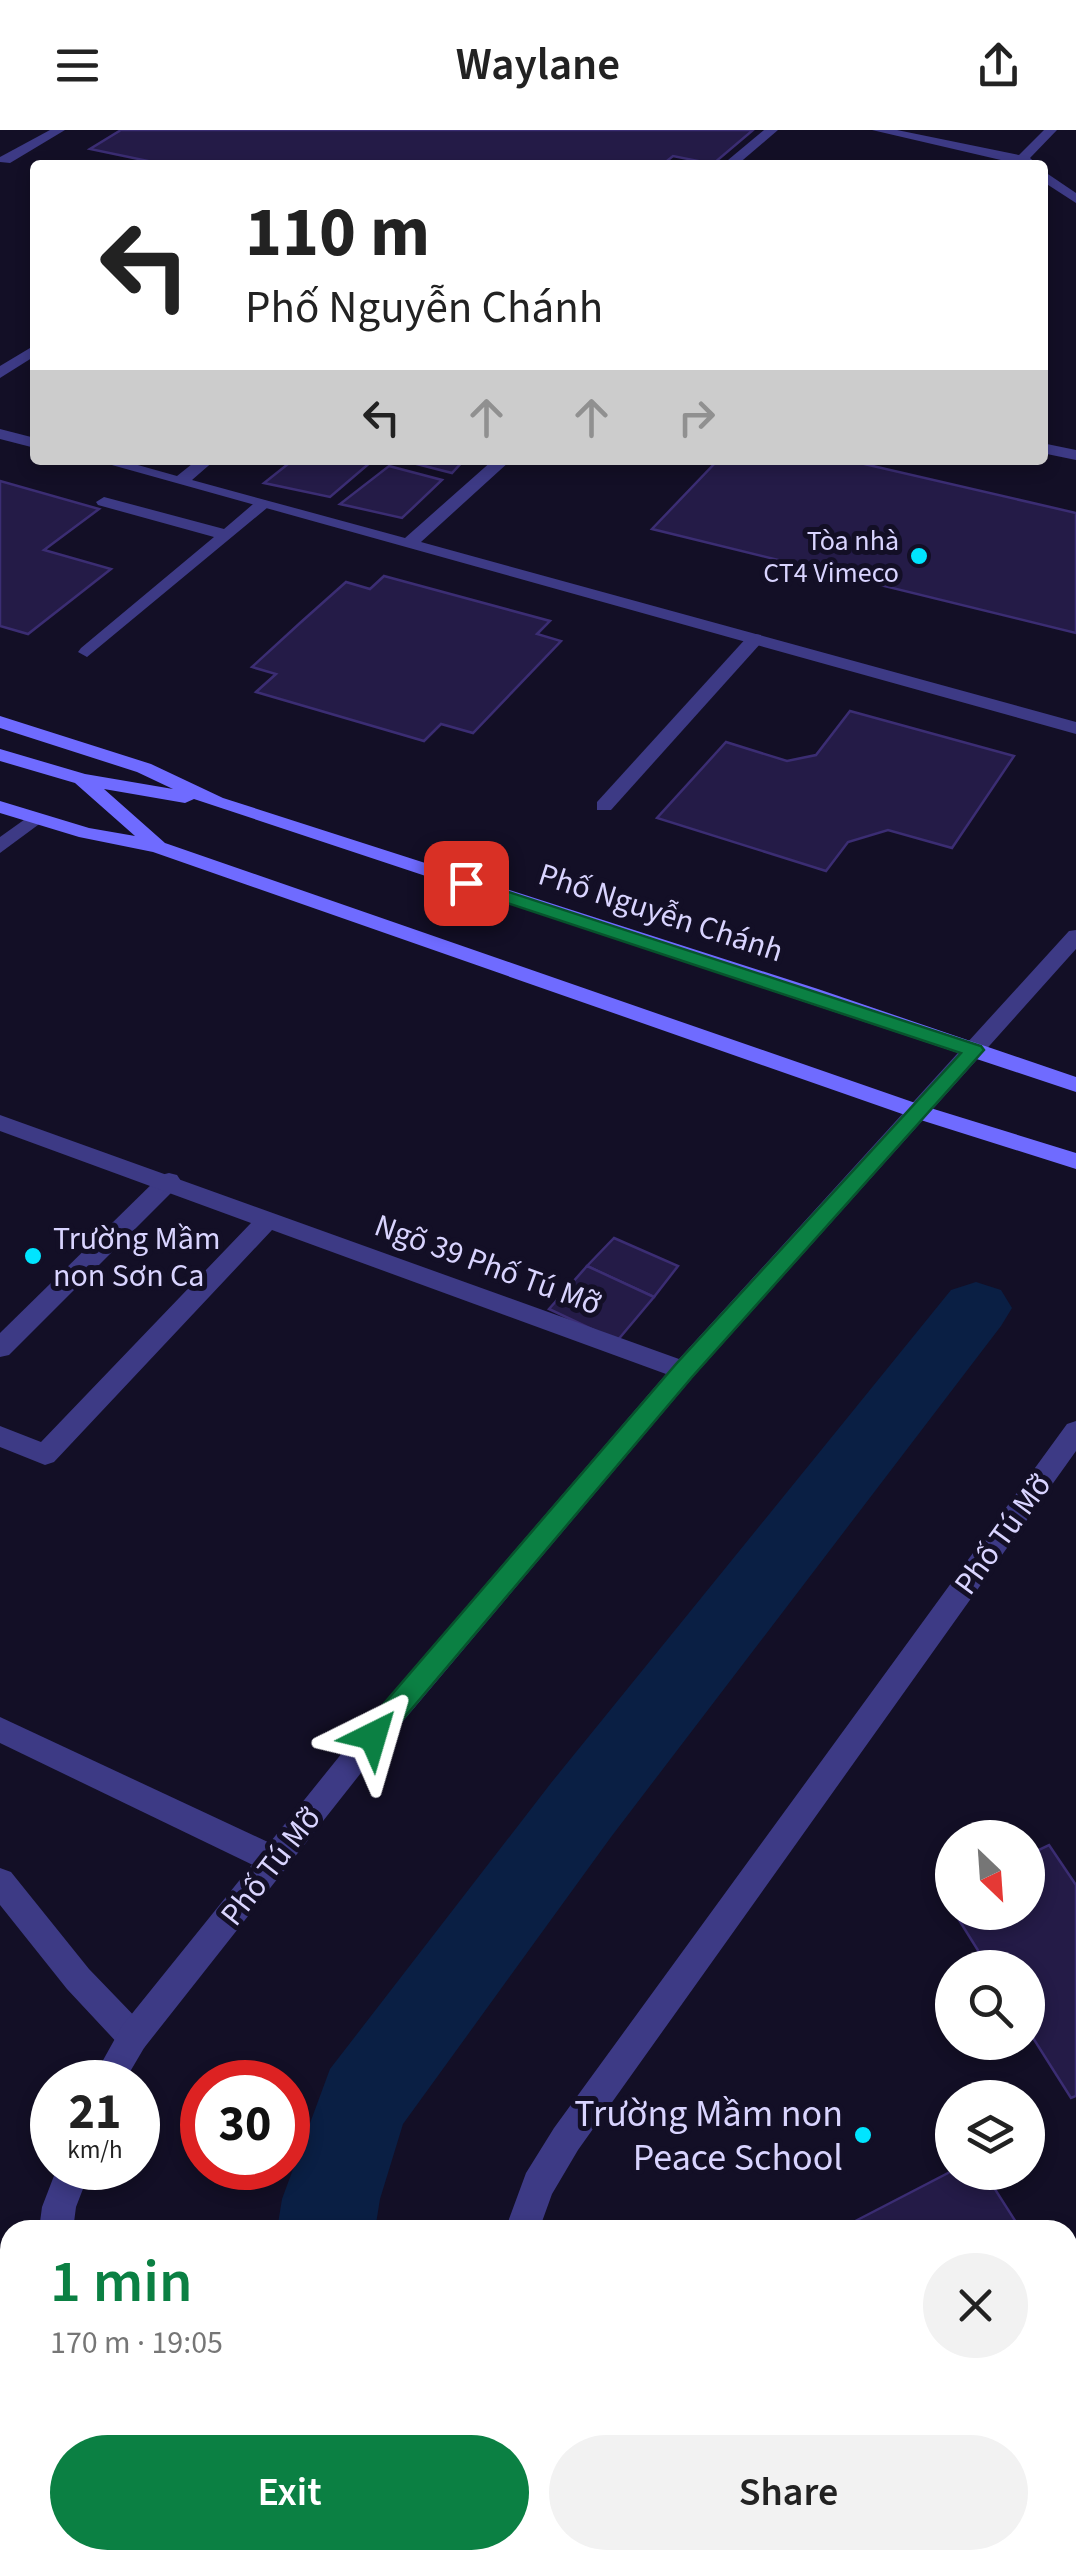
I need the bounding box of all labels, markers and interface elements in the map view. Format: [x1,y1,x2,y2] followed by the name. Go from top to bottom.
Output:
[456,33,620,97] text: Waylane
[50,38,105,93] icon: menu
[971,38,1026,93] icon: share
[245,183,430,283] text: 110 m
[80,200,210,330] icon: left
[245,276,603,340] text: Phố Nguyễn Chánh
[354,390,409,445] icon: left
[459,390,514,445] icon: ahead
[564,390,619,445] icon: ahead
[669,390,724,445] icon: right
[763,521,899,593] place label: Tòa nhà CT4 Vimeco
[908,545,930,567] marker: Tòa nhà CT4 Vimeco
[424,841,509,926] pin
[532,852,789,974] street label: Phố Nguyễn Chánh
[439,856,494,911] icon: arrive
[368,1203,607,1327] street label: Ngõ 39 Phố Tú Mỡ
[53,1216,220,1299] place label: Trường Mầm non Sơn Ca
[22,1245,44,1267] marker: Trường Mầm non Sơn Ca
[943,1465,1062,1604] street label: Phố Tú Mỡ
[321,1684,425,1788] position arrow
[210,1798,332,1936] street label: Phố Tú Mỡ
[935,1820,1045,1930] north arrow
[935,1820,1045,2190] map controls
[935,1950,1045,2060] button: search
[180,2060,310,2190] speed limit sign: 30
[69,2077,121,2148] text: 21
[935,2080,1045,2190] button: layers
[574,2087,843,2185] place label: Trường Mầm non Peace School
[852,2124,874,2146] marker: Trường Mầm non Peace School
[67,2132,123,2168] text: km/h
[50,2240,193,2325] text: 1 min
[923,2253,1028,2358] button: close
[50,2320,223,2366] text: 170 m · 19:05
[50,2435,529,2550] button: Exit
[549,2435,1028,2550] button: Share

